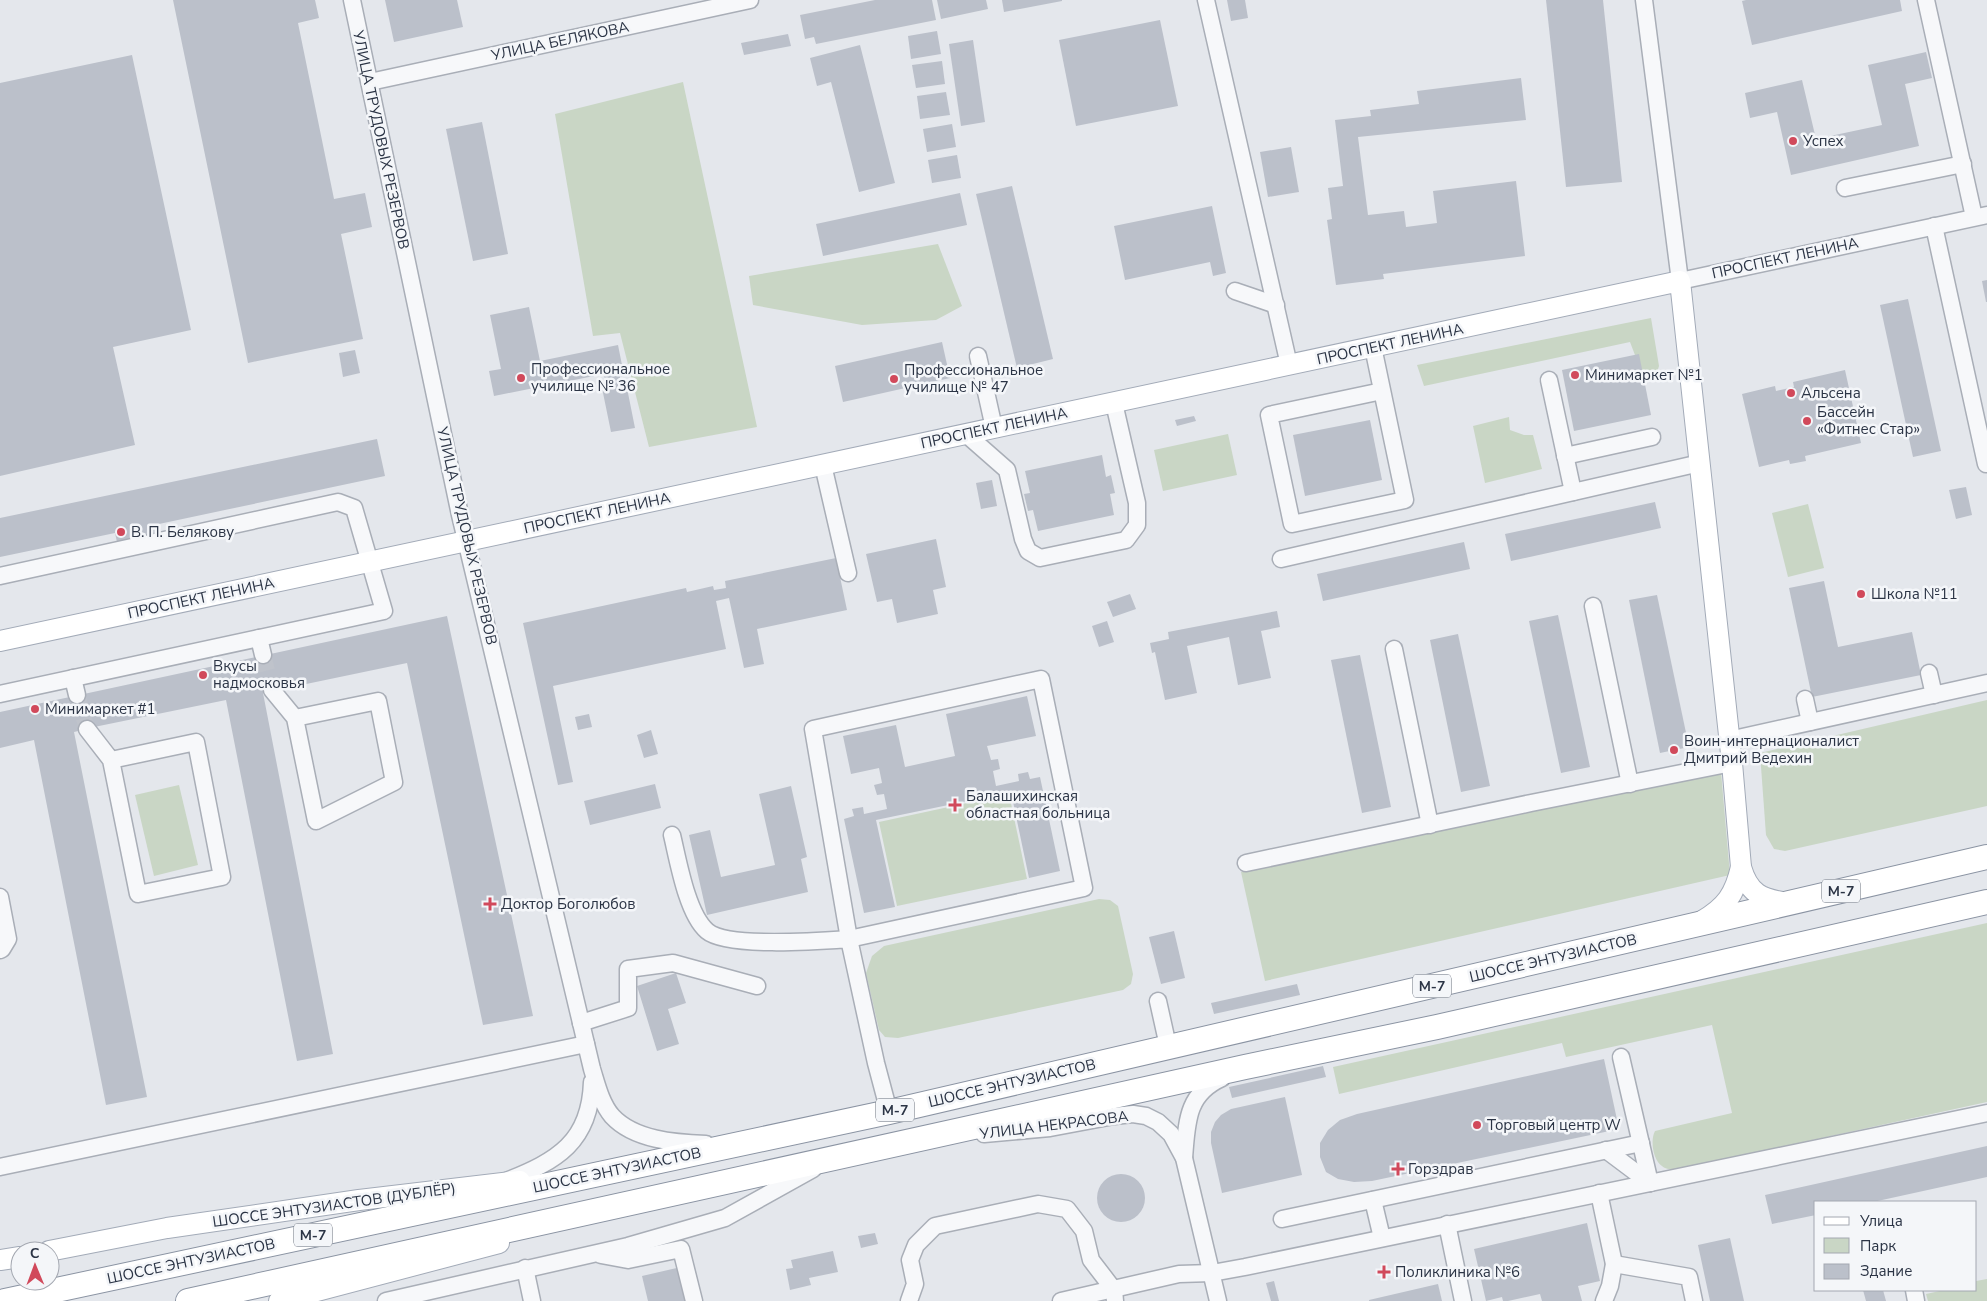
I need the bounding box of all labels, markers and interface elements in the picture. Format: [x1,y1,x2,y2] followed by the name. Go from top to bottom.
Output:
[488,17,631,66] street label: УЛИЦА БЕЛЯКОВА
[348,28,414,251] street label: УЛИЦА ТРУДОВЫХ РЕЗЕРВОВ
[1802,131,1844,151] place label: Успех
[1787,135,1799,147] marker: Успех
[1710,233,1860,283] street label: ПРОСПЕКТ ЛЕНИНА
[1315,319,1465,369] street label: ПРОСПЕКТ ЛЕНИНА
[531,359,670,396] place label: Профессиональное училище № 36
[904,360,1043,397] place label: Профессиональное училище № 47
[1585,365,1703,385] place label: Минимаркет №1
[1569,369,1581,381] marker: Минимаркет №1
[515,372,527,384] marker: Профессиональное училище № 36
[888,373,900,385] marker: Профессиональное училище № 47
[1801,383,1861,403] place label: Альсена
[1785,387,1797,399] marker: Альсена
[1817,402,1920,439] place label: Бассейн «Фитнес Стар»
[919,403,1069,453] street label: ПРОСПЕКТ ЛЕНИНА
[1801,415,1813,427] marker: Бассейн «Фитнес Стар»
[432,424,502,647] street label: УЛИЦА ТРУДОВЫХ РЕЗЕРВОВ
[522,488,672,538] street label: ПРОСПЕКТ ЛЕНИНА
[131,522,234,542] place label: В. П. Белякову
[115,526,127,538] marker: В. П. Белякову
[126,573,276,623] street label: ПРОСПЕКТ ЛЕНИНА
[1871,584,1958,604] place label: Школа №11
[1855,588,1867,600] marker: Школа №11
[213,656,305,693] place label: Вкусы надмосковья
[197,669,209,681] marker: Вкусы надмосковья
[45,699,156,719] place label: Минимаркет #1
[29,703,41,715] marker: Минимаркет #1
[1684,731,1859,768] place label: Воин-интернационалист Дмитрий Ведехин
[1668,744,1680,756] marker: Воин-интернационалист Дмитрий Ведехин
[966,786,1110,823] place label: Балашихинская областная больница
[948,798,962,812] marker: Балашихинская областная больница
[1822,879,1860,902] road number: М-7
[501,894,636,914] place label: Доктор Боголюбов
[483,897,497,911] marker: Доктор Боголюбов
[1467,929,1639,987] street label: ШОССЕ ЭНТУЗИАСТОВ
[1413,974,1451,998] road number: М-7
[926,1054,1098,1112] street label: ШОССЕ ЭНТУЗИАСТОВ
[876,1098,914,1122] road number: М-7
[978,1106,1130,1144] street label: УЛИЦА НЕКРАСОВА
[1487,1115,1621,1135] place label: Торговый центр W
[1471,1119,1483,1131] marker: Торговый центр W
[531,1142,703,1198] street label: ШОССЕ ЭНТУЗИАСТОВ
[1408,1159,1473,1179] place label: Горздрав
[1392,1163,1404,1175] marker: Горздрав
[211,1178,457,1232] street label: ШОССЕ ЭНТУЗИАСТОВ (ДУБЛЁР)
[1814,1201,1977,1291] legend
[1859,1211,1903,1231] text: Улица
[294,1224,332,1246] road number: М-7
[105,1233,277,1289] street label: ШОССЕ ЭНТУЗИАСТОВ
[1860,1236,1896,1256] text: Парк
[10,1241,60,1291] north arrow
[30,1244,40,1263] text: С
[1860,1261,1912,1281] text: Здание
[1395,1262,1520,1282] place label: Поликлиника №6
[1377,1265,1391,1279] marker: Поликлиника №6

